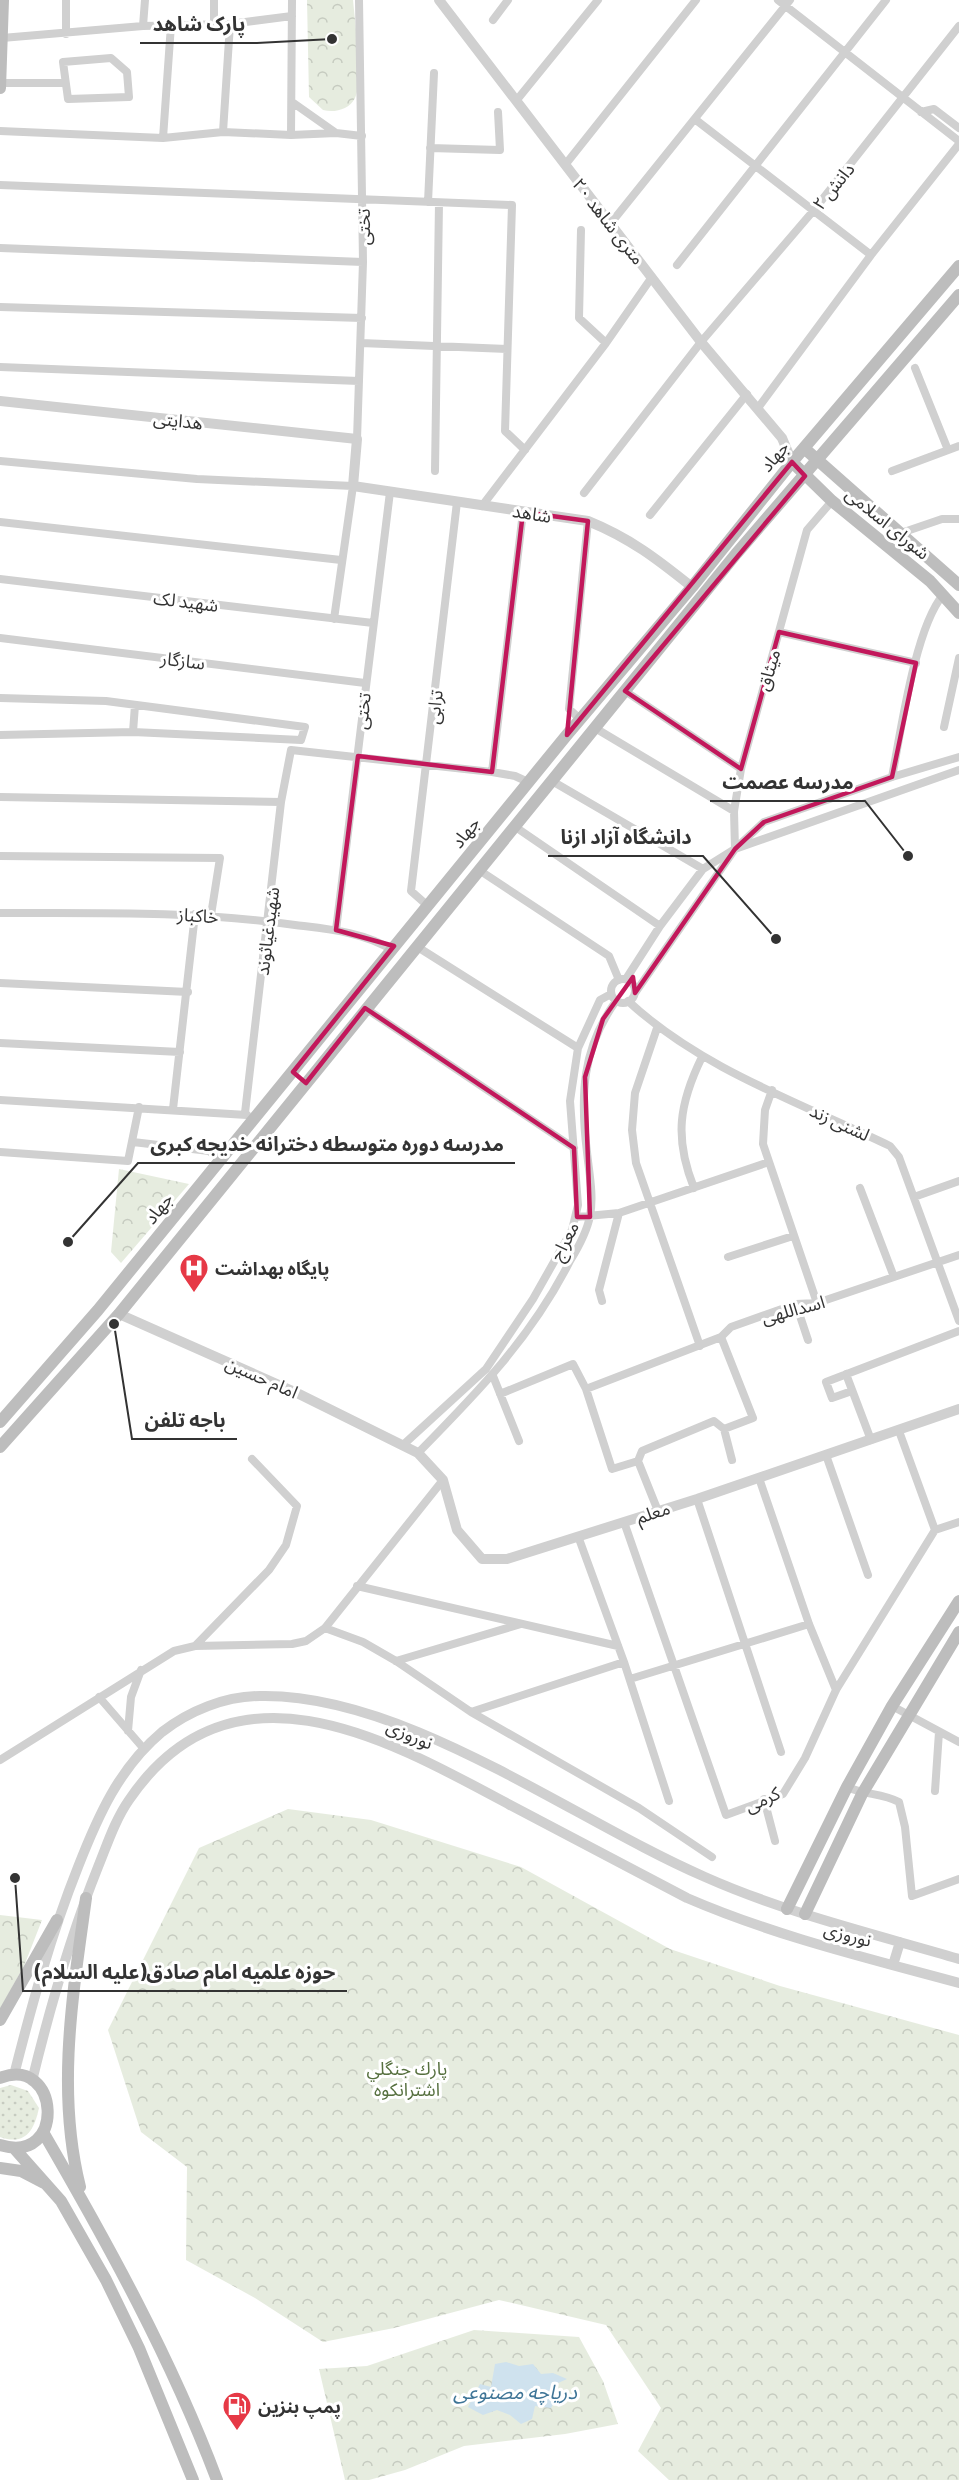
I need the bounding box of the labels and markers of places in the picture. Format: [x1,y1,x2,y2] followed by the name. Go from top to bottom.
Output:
[140,5,257,43] callout: پارک شاهد
[710,763,865,801] callout: مدرسه عصمت
[548,818,703,856] callout: دانشگاه آزاد ازنا
[138,1125,515,1163] callout: مدرسه دوره متوسطه دخترانه خدیجه کبری
[178,1252,210,1294] hospital icon: پایگاه بهداشت
[215,1257,329,1281] place label: پایگاه بهداشت
[132,1401,237,1439] callout: باجه تلفن
[23,1953,347,1991] callout: حوزه علمیه امام صادق(علیه السلام)
[221,2390,253,2432] fuel station icon: پمپ بنزین
[258,2395,341,2419] place label: پمپ بنزین

